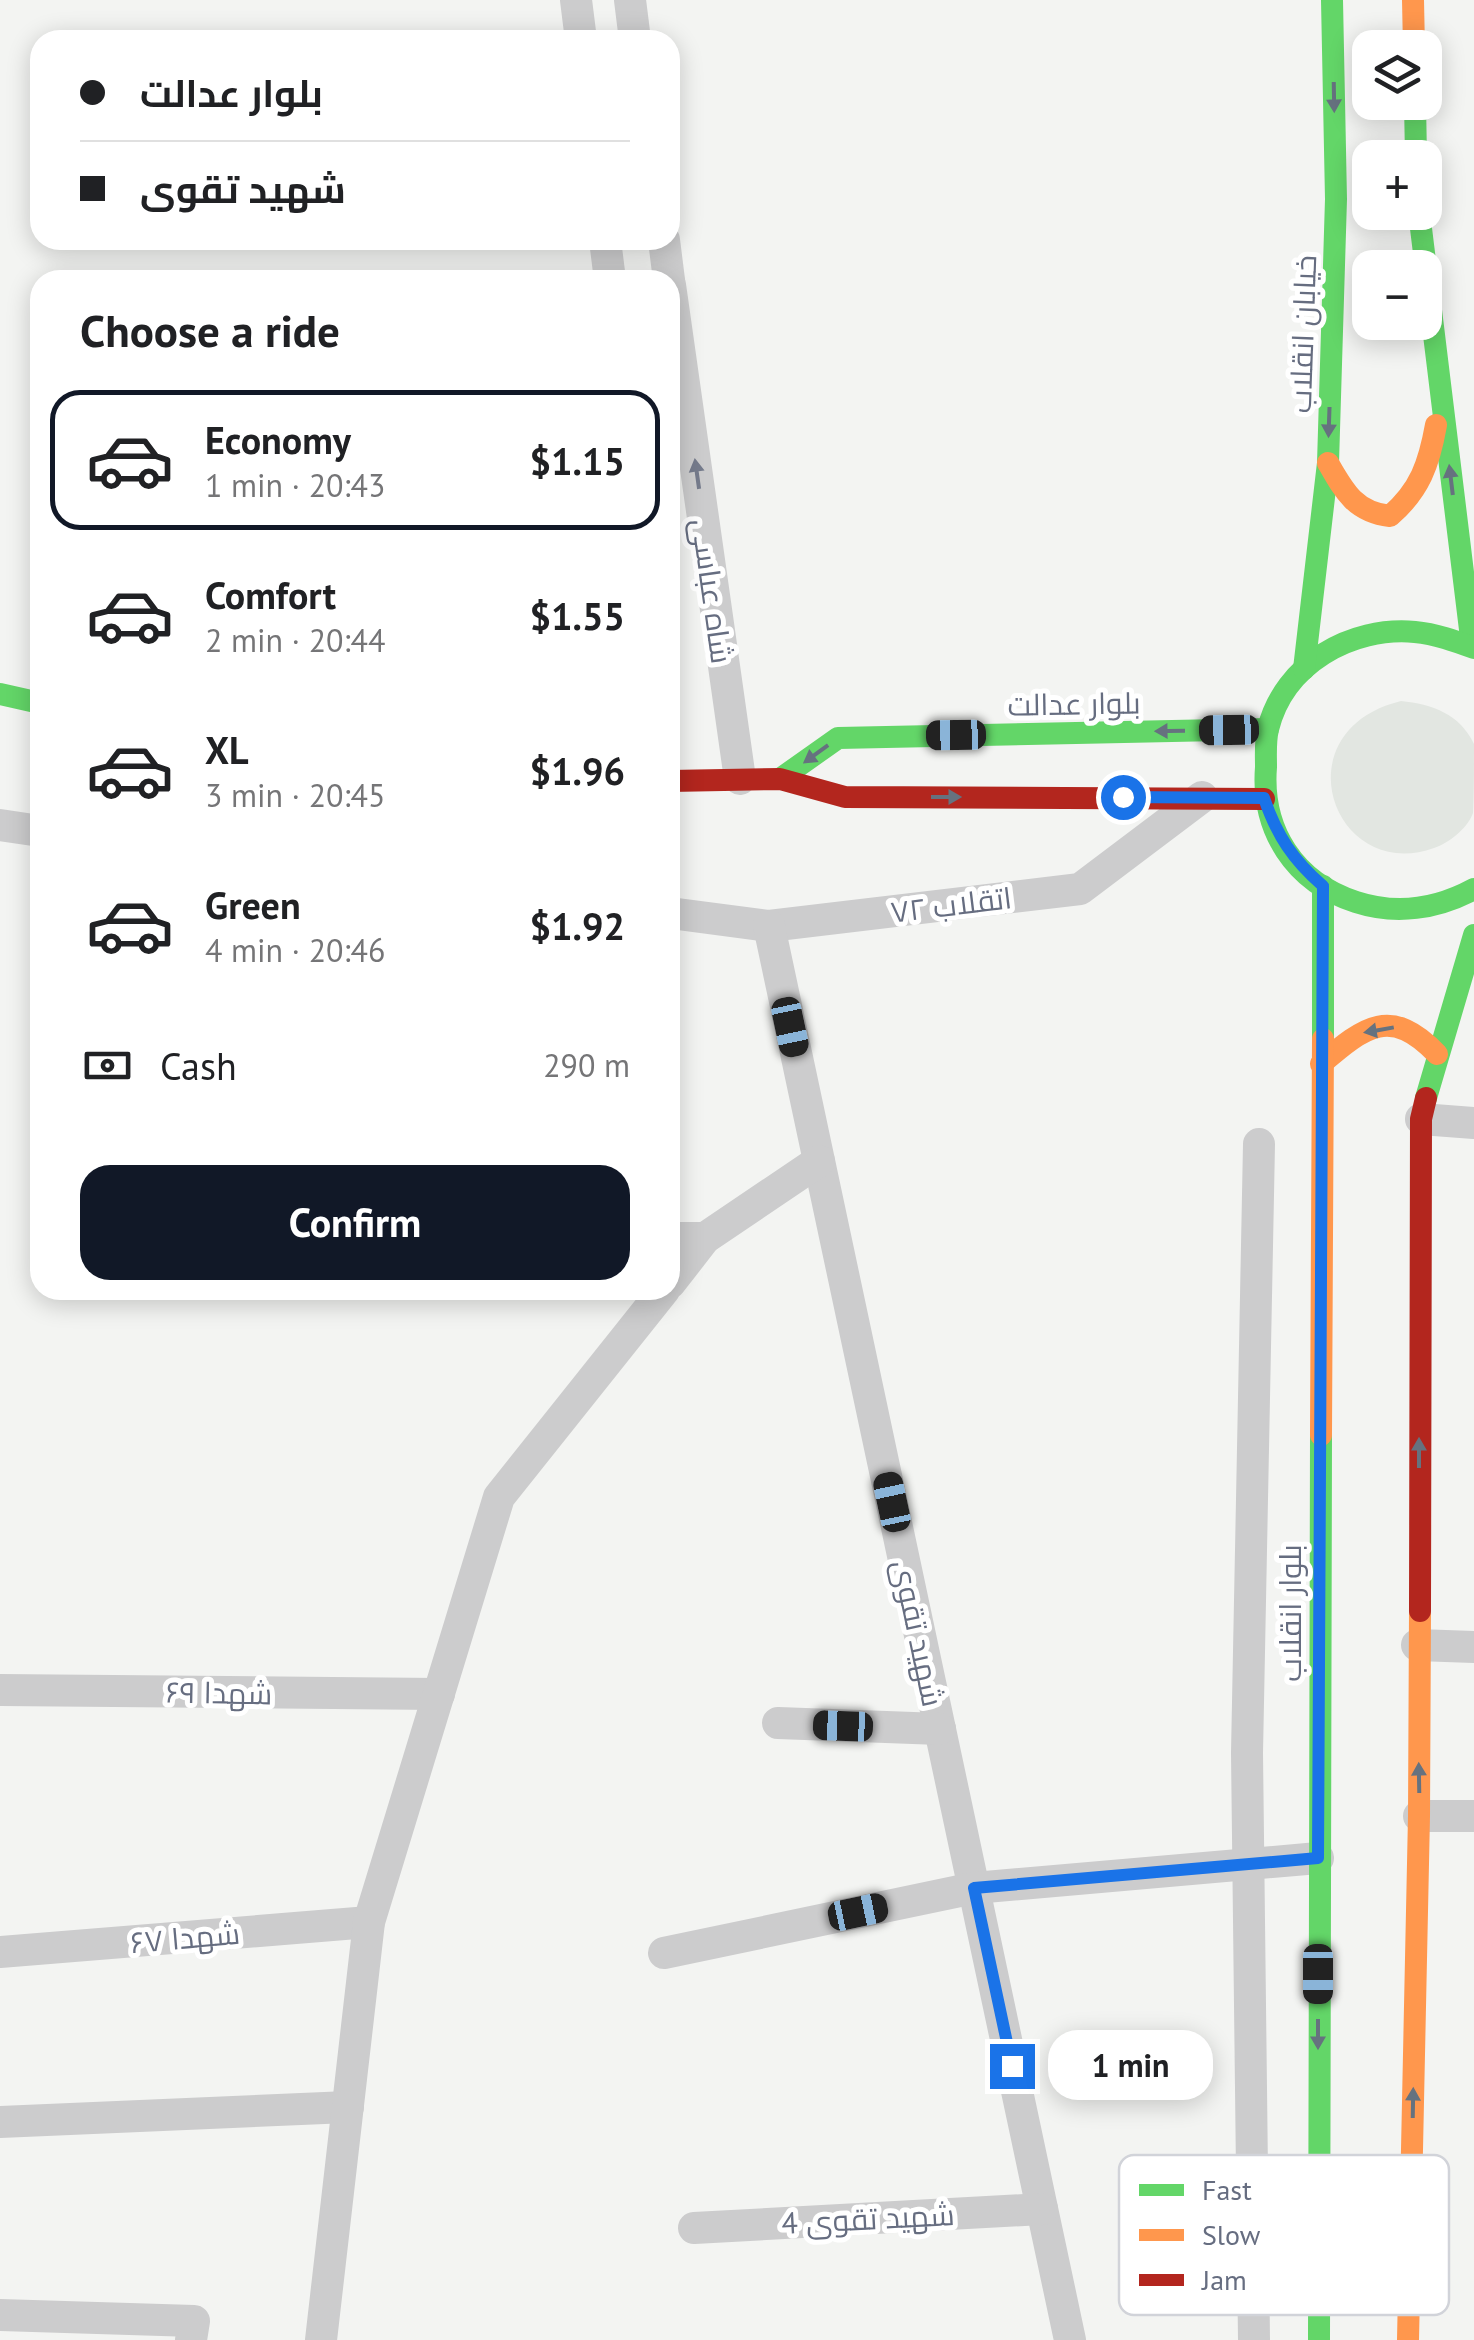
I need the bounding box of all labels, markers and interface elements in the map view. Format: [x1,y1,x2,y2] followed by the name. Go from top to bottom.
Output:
[1352,30,1442,340] map controls
[1352,30,1442,120] button: layers
[140,68,323,117] text: بلوار عدالت
[1326,82,1342,114] one-way arrow
[1352,140,1442,230] button: +
[140,164,346,213] text: شهید تقوی
[1352,250,1442,340] button: −
[1280,254,1324,414] street label: خیابان انقلاب
[80,301,340,359] text: Choose a ride
[1320,407,1336,439] one-way arrow
[85,415,175,505] icon: car
[205,415,351,464] text: Economy
[529,436,625,485] text: $1.15
[688,458,704,489] one-way arrow
[205,464,385,506] text: 1 min · 20:43
[1443,464,1459,496] one-way arrow
[684,516,742,666] street label: شاه عباسی
[85,570,175,660] icon: car
[205,570,336,619] text: Comfort
[529,591,625,640] text: $1.55
[205,619,385,661] text: 2 min · 20:44
[1007,682,1141,724] street label: بلوار عدالت
[1199,714,1259,746] car
[926,719,986,751] car
[1154,723,1186,739] one-way arrow
[85,725,175,815] icon: car
[205,725,249,774] text: XL
[802,744,829,763] one-way arrow
[529,746,625,795] text: $1.96
[205,774,385,816] text: 3 min · 20:45
[1101,775,1146,820] route start
[930,789,962,805] one-way arrow
[888,877,1014,931] street label: اتقلاب ۷۲
[85,880,175,970] icon: car
[205,880,301,929] text: Green
[529,901,625,950] text: $1.92
[205,929,385,971] text: 4 min · 20:46
[769,995,811,1059] car
[1363,1023,1394,1038] one-way arrow
[80,1038,135,1093] icon: cash
[160,1041,237,1090] text: Cash
[543,1044,630,1086] text: 290 m
[80,1165,630,1280] button: Confirm
[1411,1436,1427,1468] one-way arrow
[871,1470,913,1534] car
[1270,1544,1309,1682] street label: بلوار انقلاب
[884,1556,954,1710] street label: شهید تقوی
[165,1672,273,1712] street label: شهدا ۶۹
[812,1710,874,1742] car
[1410,1761,1426,1793] one-way arrow
[826,1891,890,1933] car
[129,1913,241,1961] street label: شهدا ۶۷
[1303,1944,1333,2004] car
[1310,2018,1326,2050] one-way arrow
[1047,2031,1212,2101] callout: 1 min
[990,2044,1035,2089] route end
[1091,2044,1170,2086] text: 1 min
[1405,2086,1421,2118] one-way arrow
[1119,2155,1449,2315] legend
[1202,2171,1252,2208] text: Fast
[780,2194,956,2242] street label: شهید تقوی 4
[1202,2216,1261,2253] text: Slow
[1201,2261,1247,2298] text: Jam

